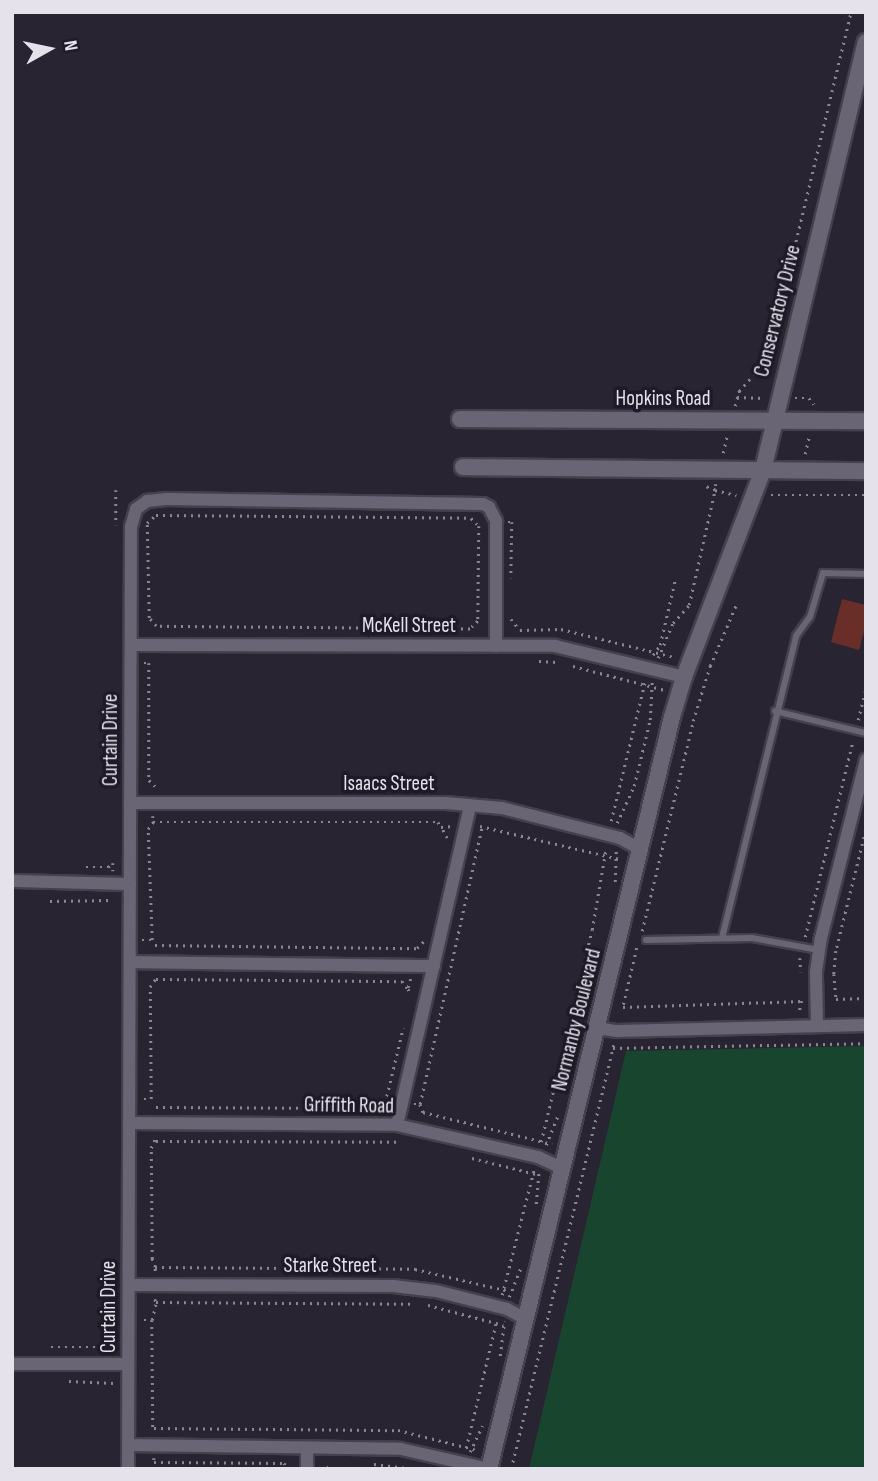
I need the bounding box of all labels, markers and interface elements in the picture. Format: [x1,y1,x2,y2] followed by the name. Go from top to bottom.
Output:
[14,14,84,84] north arrow
[58,39,82,52] text: N
[749,242,807,380] street label: Conservatory Drive
[616,386,710,412] street label: Hopkins Road
[362,613,456,639] street label: McKell Street
[98,694,124,786] street label: Curtain Drive
[343,771,435,797] street label: Isaacs Street
[547,946,607,1094] street label: Normanby Boulevard
[304,1093,394,1119] street label: Griffith Road
[283,1253,377,1279] street label: Starke Street
[96,1261,122,1353] street label: Curtain Drive

